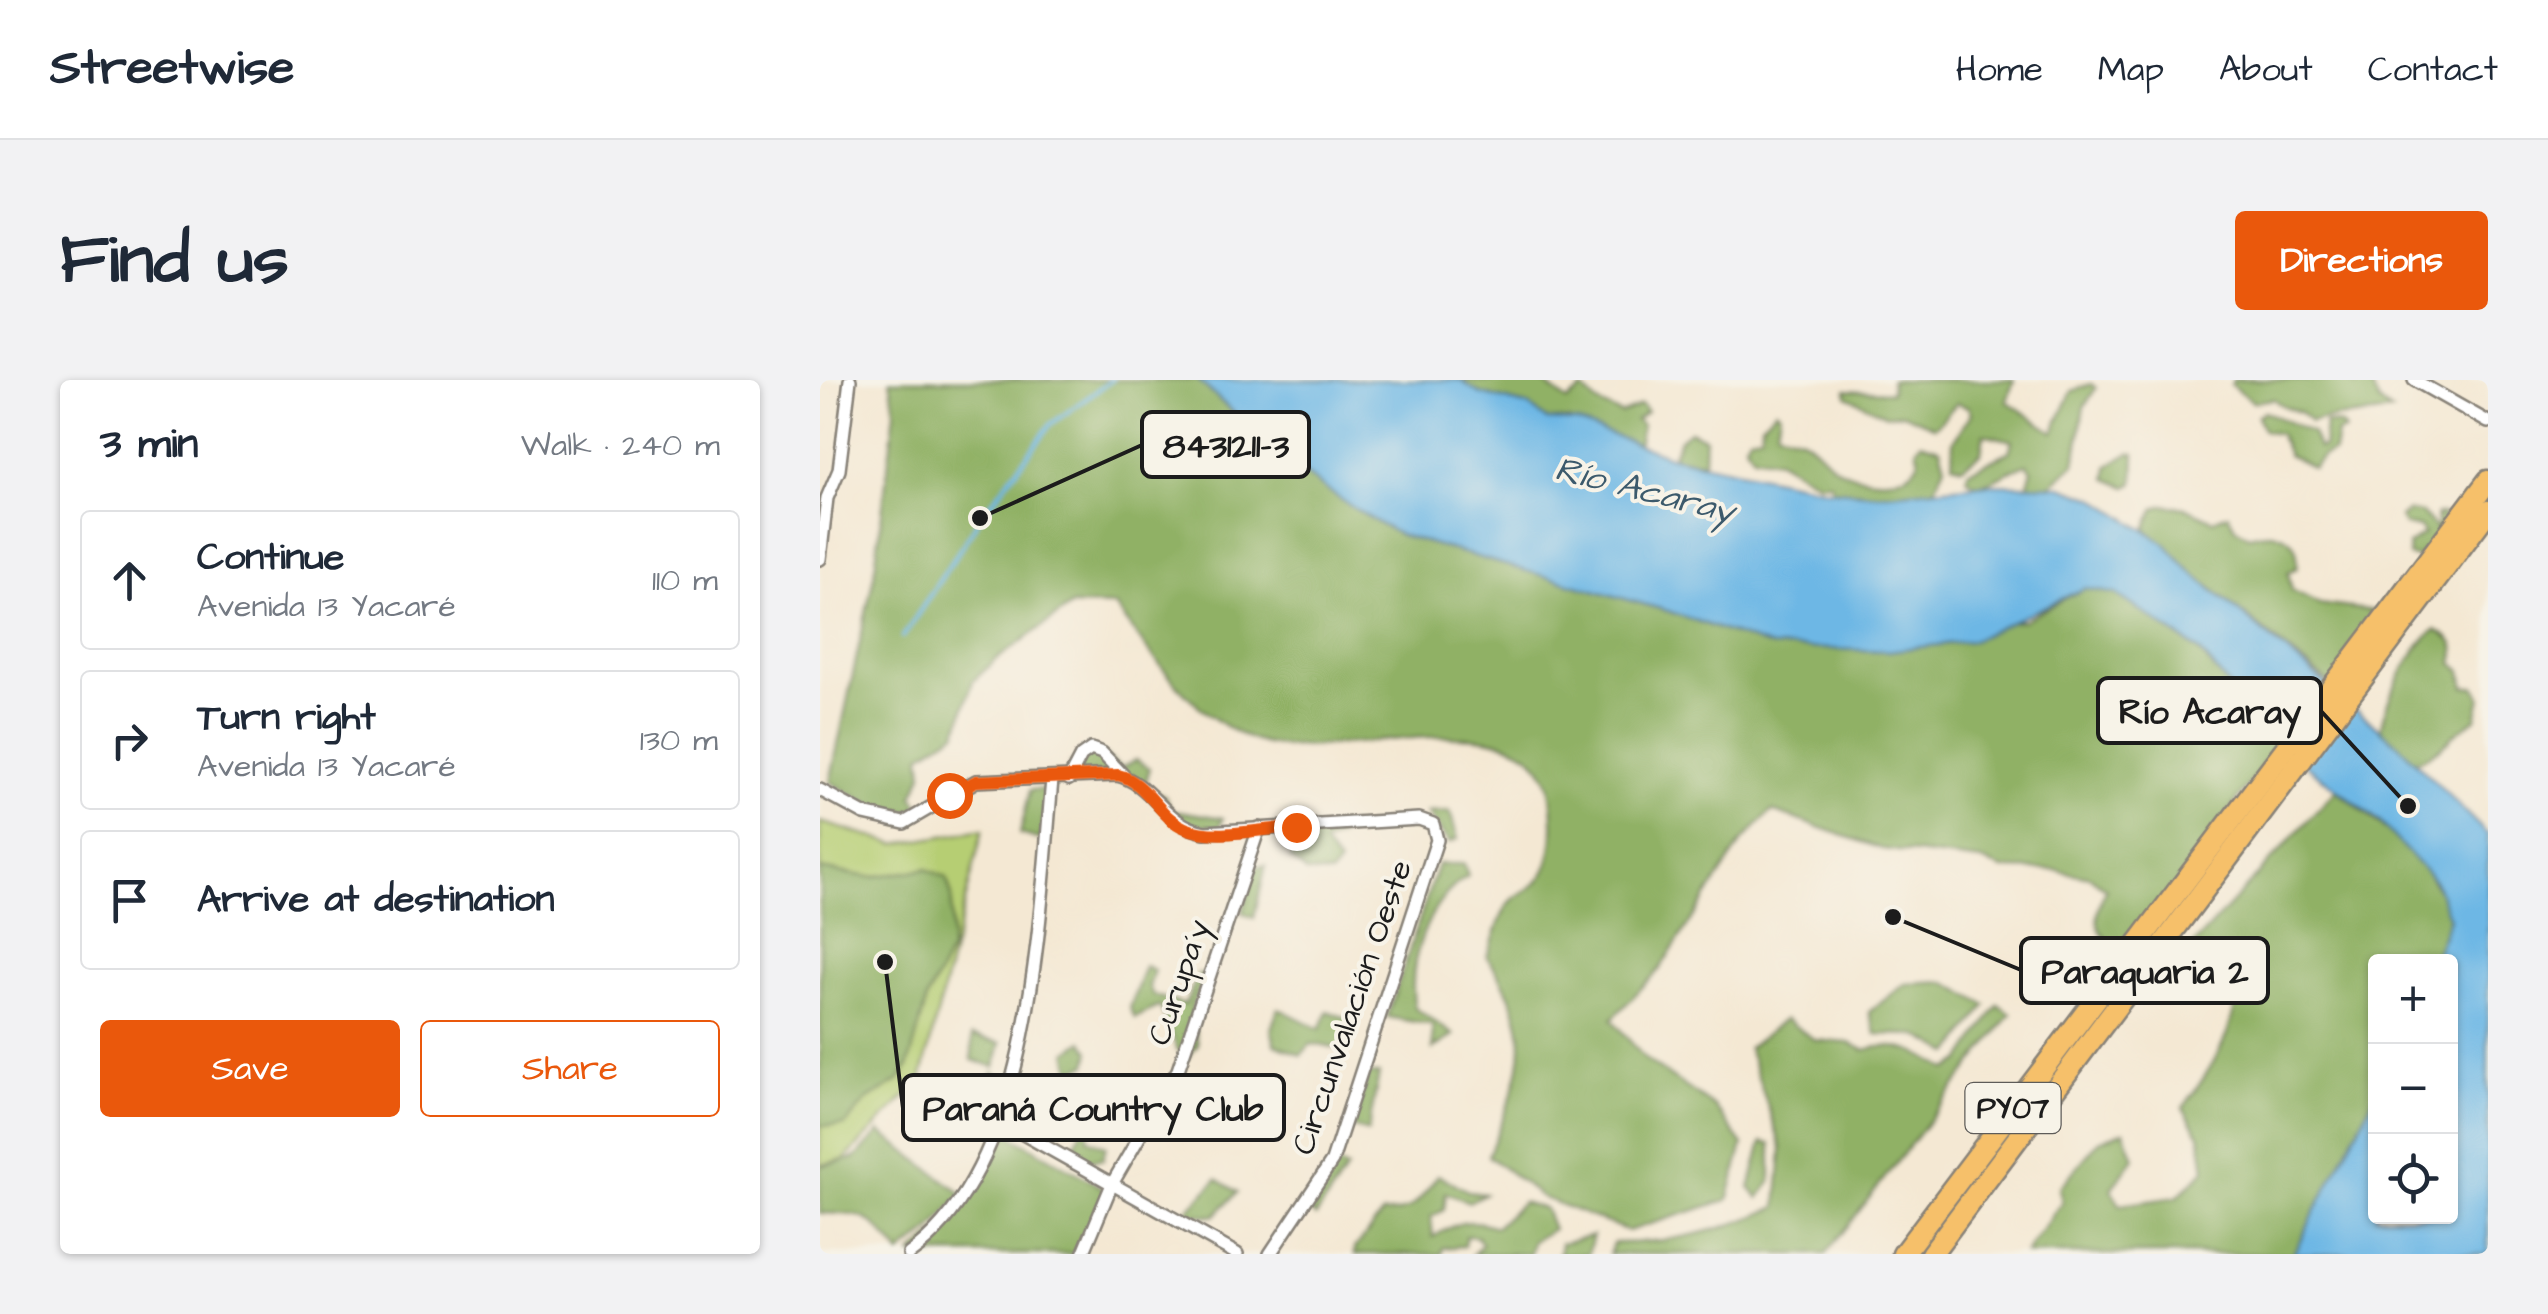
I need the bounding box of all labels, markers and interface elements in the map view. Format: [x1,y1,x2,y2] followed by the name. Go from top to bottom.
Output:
[50,36,294,102] text: Streetwise
[1956,45,2043,94] text: Home
[2098,45,2164,94] text: Map
[2219,45,2313,94] text: About
[2368,45,2498,94] text: Contact
[2235,211,2488,310] button: Directions
[60,212,289,309] text: Find us
[1142,412,1309,477] callout: 8431211-3
[100,416,198,474] text: 3 min
[1163,422,1289,471] text: 8431211-3
[521,423,720,468] text: Walk · 240 m
[1550,445,1743,538] water label: Río Acaray
[197,532,344,584] text: Continue
[102,553,157,608] icon: ahead
[652,558,718,603] text: 110 m
[197,584,456,629] text: Avenida 13 Yacaré
[2098,678,2321,743] callout: Río Acaray
[2119,688,2302,739] text: Río Acaray
[197,692,376,744] text: Turn right
[102,713,157,768] icon: right
[640,718,718,763] text: 130 m
[197,744,456,789] text: Avenida 13 Yacaré
[927,773,973,819] route start
[1274,805,1320,851] route end
[1281,854,1424,1161] street label: Circunvalación Oeste
[102,873,157,928] icon: arrive
[197,874,554,926] text: Arrive at destination
[1137,914,1222,1051] street label: Curupa´y
[2021,938,2268,1003] callout: Paraquaria 2
[2041,948,2250,997] text: Paraquaria 2
[2368,954,2458,1224] map controls
[2368,954,2458,1044] button: +
[100,1020,400,1117] button: Save
[420,1020,720,1117] button: Share
[2368,1044,2458,1134] button: −
[903,1075,1284,1140] callout: Paraná Country Club
[1966,1083,2060,1133] road number: PY07
[923,1085,1264,1136] text: Paraná Country Club
[2368,1134,2458,1224] button: locate

